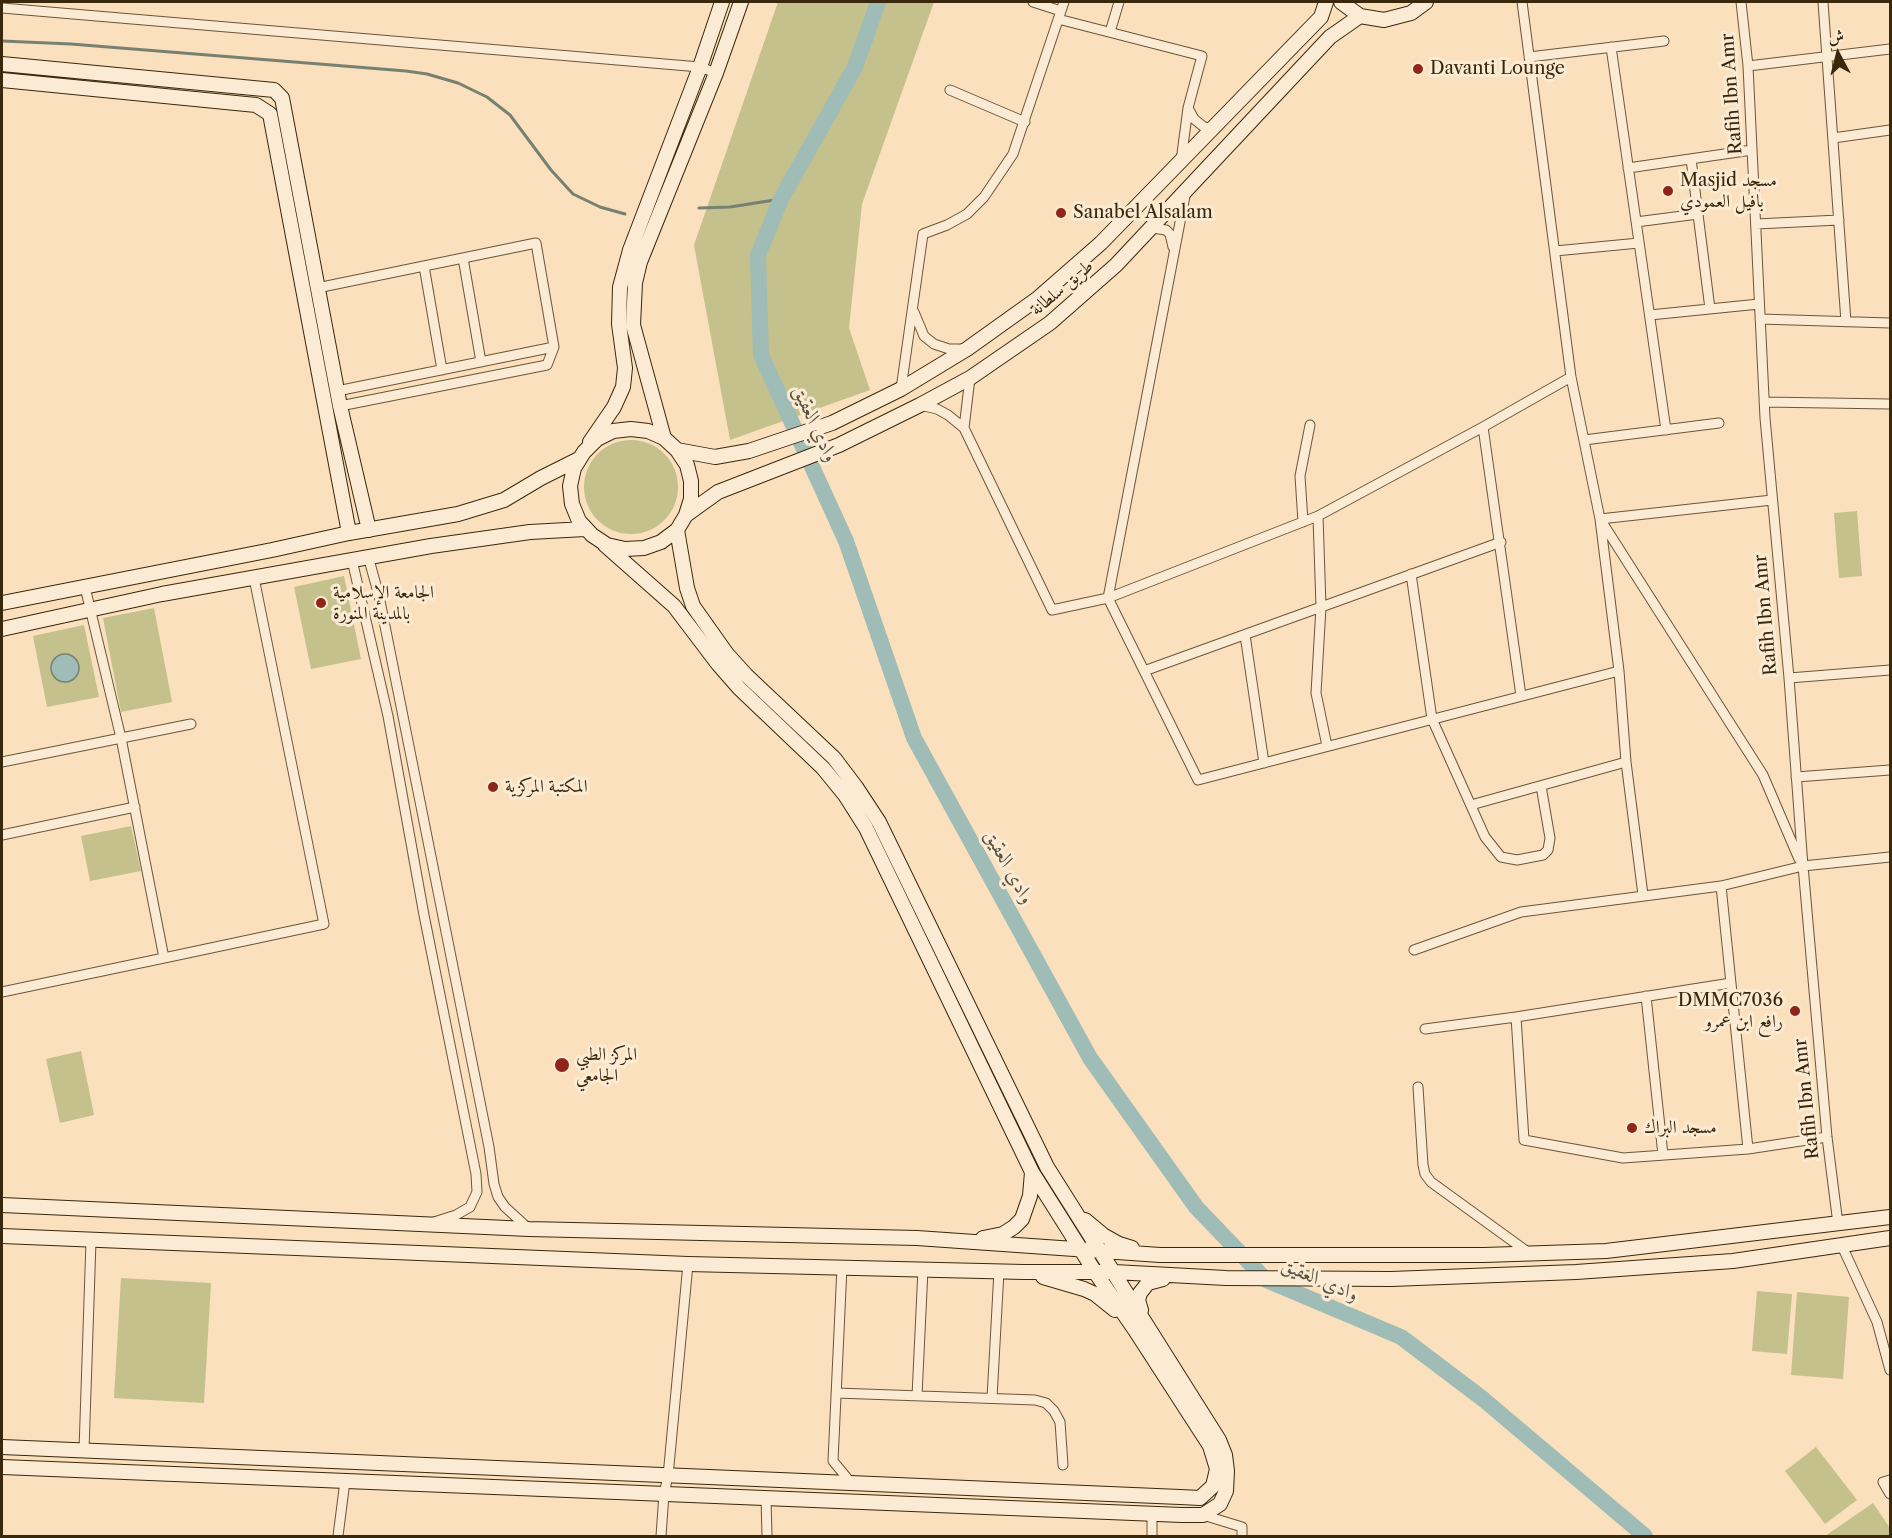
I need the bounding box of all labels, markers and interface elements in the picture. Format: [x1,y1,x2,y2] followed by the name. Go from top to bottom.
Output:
[1808,24,1868,84] north arrow
[1827,25,1845,47] text: ش
[1717,33,1747,155] street label: Rafih Ibn Amr
[1430,58,1565,80] place label: Davanti Lounge
[1411,62,1425,76] marker: Davanti Lounge
[1680,170,1777,213] place label: Masjid مسجد بافيل العمودي
[1661,184,1675,198] marker: Masjid مسجد بافيل العمودي
[1073,202,1213,224] place label: Sanabel Alsalam
[1054,206,1068,220] marker: Sanabel Alsalam
[1026,255,1098,321] street label: طريق سلطانة
[787,382,843,466] water label: وادي العقيق
[1750,554,1782,676] street label: Rafih Ibn Amr
[333,582,434,624] place label: الجامعة الإسلامية بالمدينة المنورة
[314,596,328,610] marker: الجامعة الإسلامية بالمدينة المنورة
[505,776,588,798] place label: المكتبة المركزية
[486,780,500,794] marker: المكتبة المركزية
[979,825,1039,909] water label: وادي العقيق
[1678,990,1783,1032] place label: DMMC7036 رافع ابن عمرو
[1788,1004,1802,1018] marker: DMMC7036 رافع ابن عمرو
[1790,1037,1824,1161] street label: Rafih Ibn Amr
[576,1044,637,1086] place label: المركز الطبي الجامعي
[553,1056,571,1074] marker: المركز الطبي الجامعي
[1644,1117,1717,1139] place label: مسجد البراك
[1625,1121,1639,1135] marker: مسجد البراك
[1278,1253,1362,1307] water label: وادي العقيق

